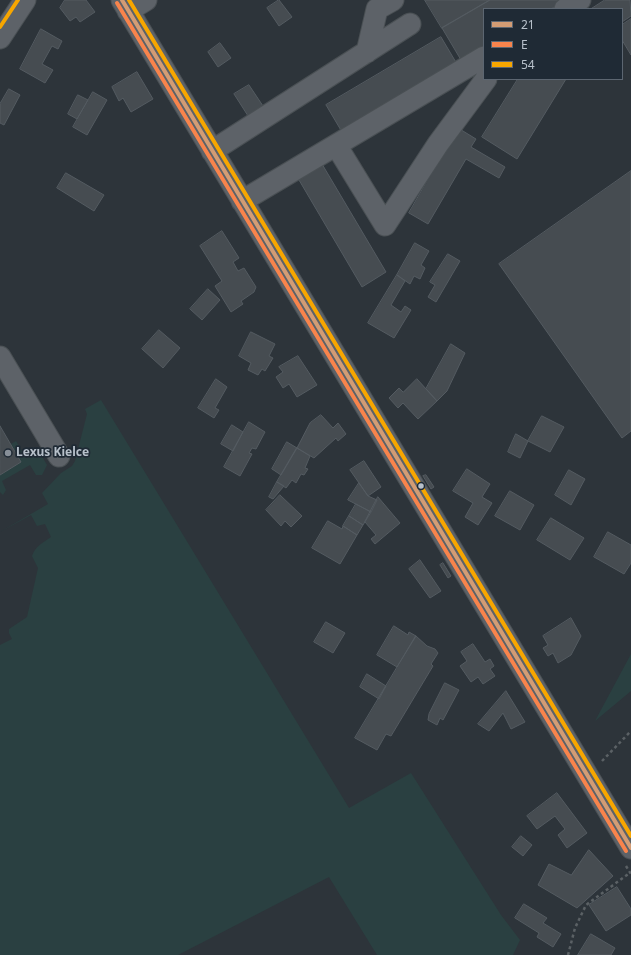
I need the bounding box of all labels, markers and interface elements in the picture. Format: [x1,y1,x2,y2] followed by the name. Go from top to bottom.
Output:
[483,8,623,80] legend
[521,16,535,33] text: 21
[521,36,528,53] text: E
[521,56,535,73] text: 54
[16,446,89,460] place label: Lexus Kielce
[3,448,13,458] marker: Lexus Kielce
[416,481,426,491] unlabelled marker

